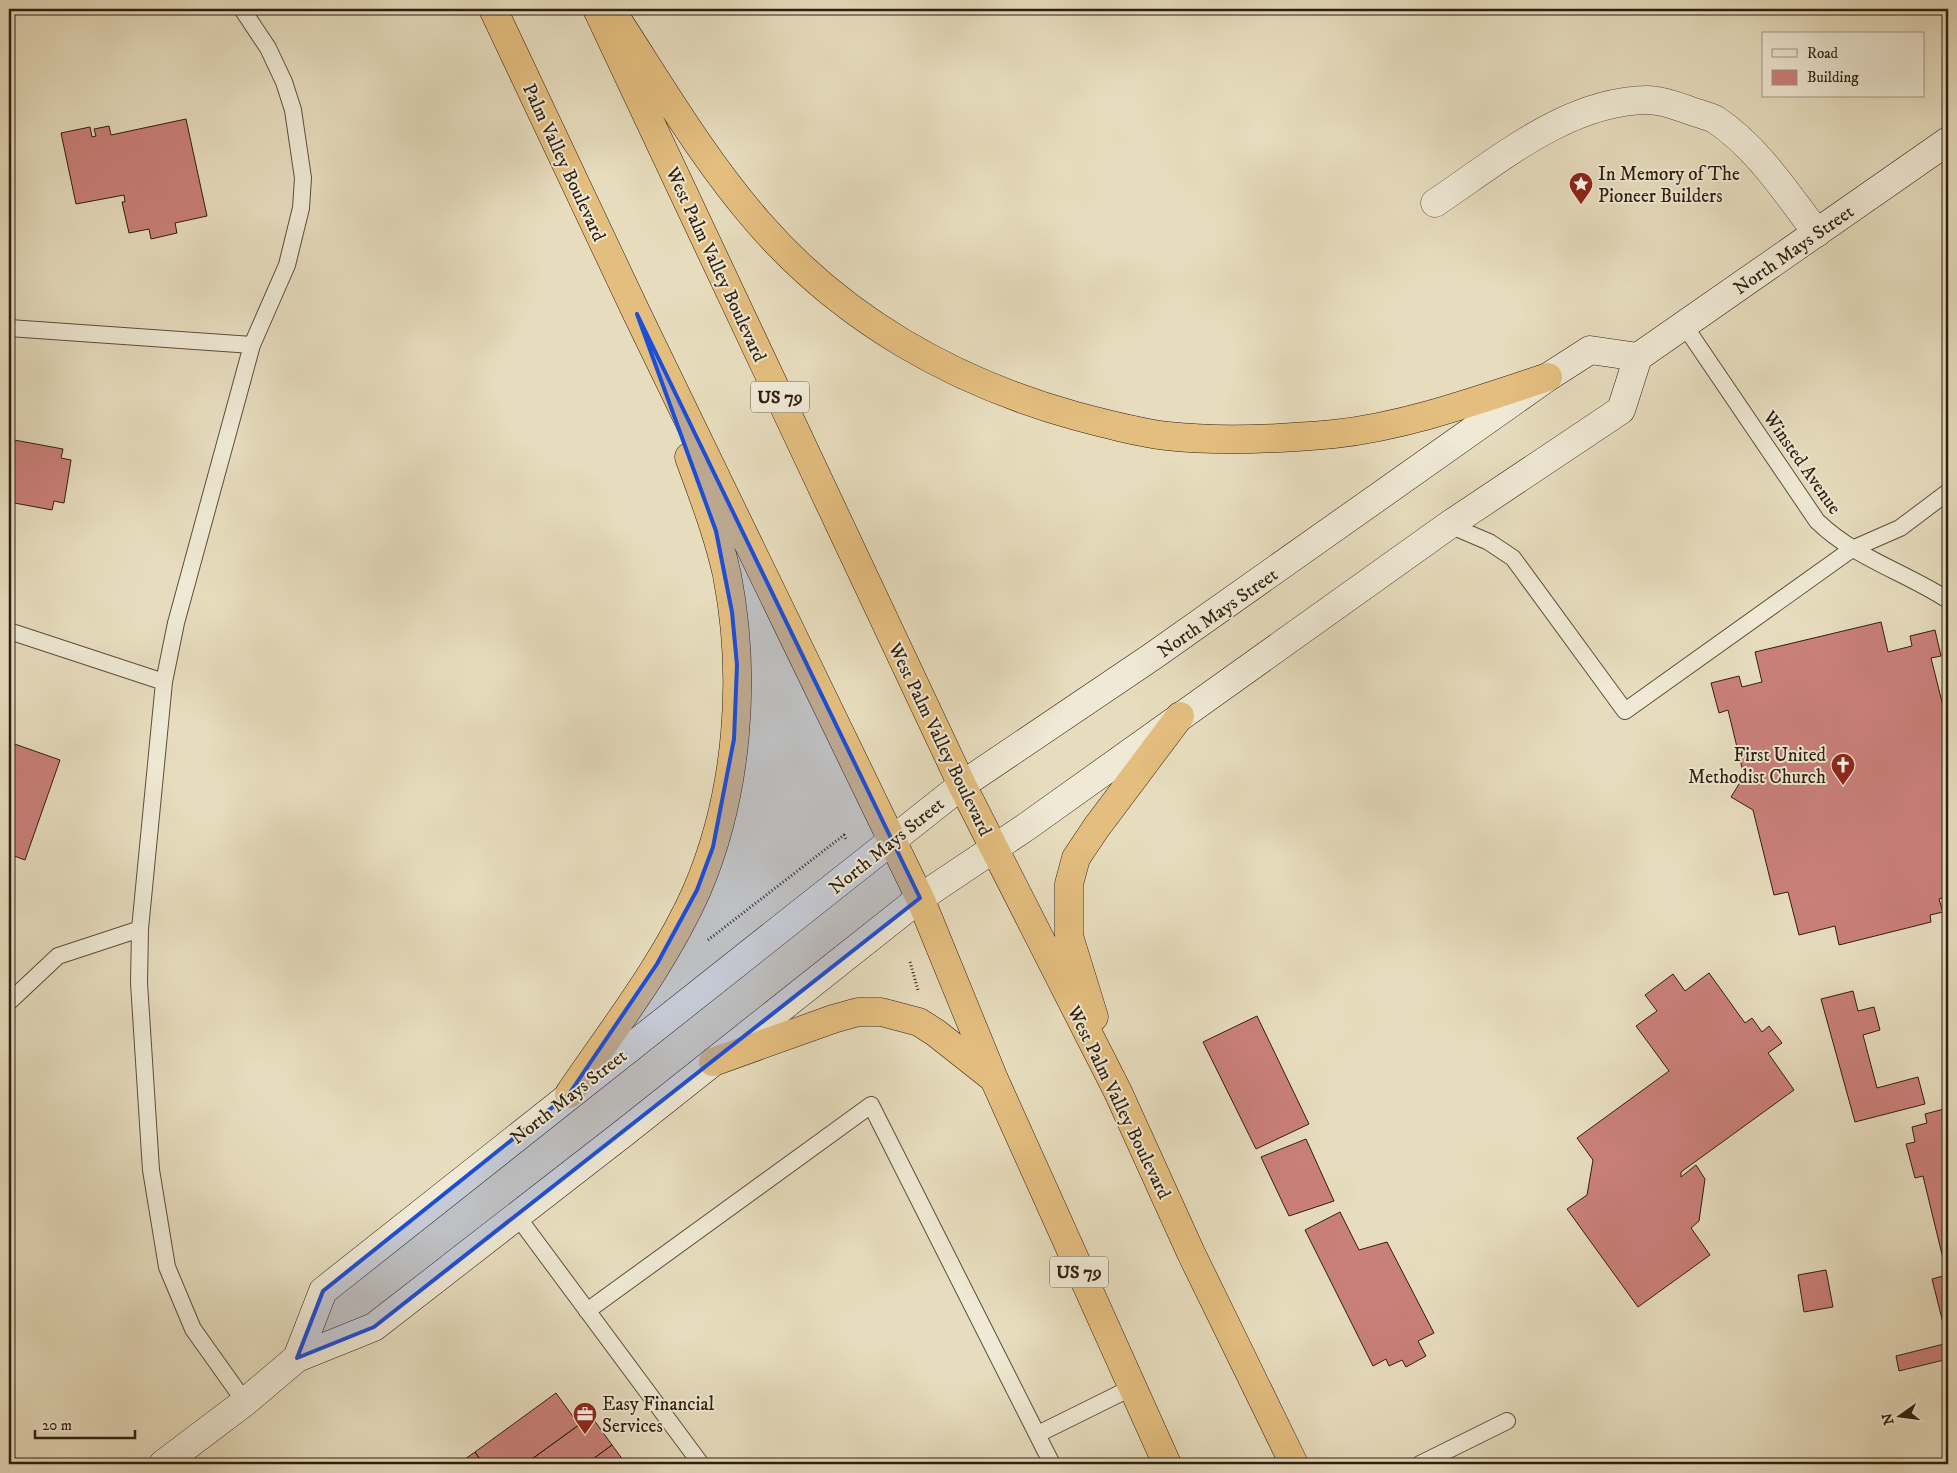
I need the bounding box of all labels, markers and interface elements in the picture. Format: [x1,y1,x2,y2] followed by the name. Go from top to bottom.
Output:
[1762,32,1924,98] legend
[1807,44,1839,63] text: Road
[1807,68,1859,87] text: Building
[517,80,610,246] street label: Palm Valley Boulevard
[660,163,771,366] street label: West Palm Valley Boulevard
[1598,163,1740,208] place label: In Memory of The Pioneer Builders
[1568,171,1594,205] place icon: In Memory of The Pioneer Builders
[1729,200,1858,300] street label: North Mays Street
[751,382,809,412] road number: US 79
[1757,406,1846,519] street label: Winsted Avenue
[1153,563,1282,663] street label: North Mays Street
[882,638,997,840] street label: West Palm Valley Boulevard
[1688,744,1827,789] place label: First United Methodist Church
[1830,752,1856,786] church icon: First United Methodist Church
[825,793,949,900] street label: North Mays Street
[1061,1001,1176,1203] street label: West Palm Valley Boulevard
[506,1045,632,1150] street label: North Mays Street
[1050,1256,1108,1288] road number: US 79
[1874,1390,1924,1440] north arrow
[602,1393,715,1438] place label: Easy Financial Services
[572,1401,598,1435] office icon: Easy Financial Services
[35,1408,135,1440] scale bar
[1878,1411,1898,1427] text: N
[42,1416,72,1435] text: 20 m

